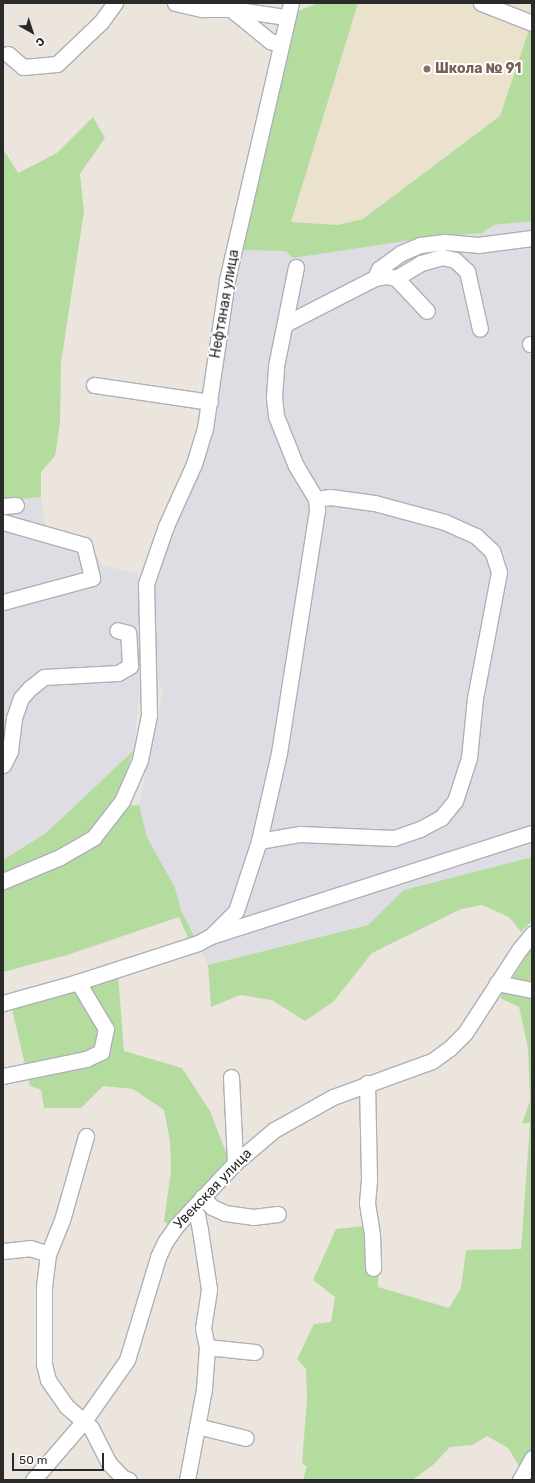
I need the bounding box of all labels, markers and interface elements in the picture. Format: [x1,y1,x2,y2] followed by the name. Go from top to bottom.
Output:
[12,12,52,52] north arrow
[33,34,47,49] text: С
[435,61,521,77] place label: Школа № 91
[422,64,432,74] marker: Школа № 91
[207,248,243,360] street label: Нефтяная улица
[171,1145,255,1233] street label: Увекская улица
[14,1445,106,1471] scale bar
[19,1453,47,1467] text: 50 m

